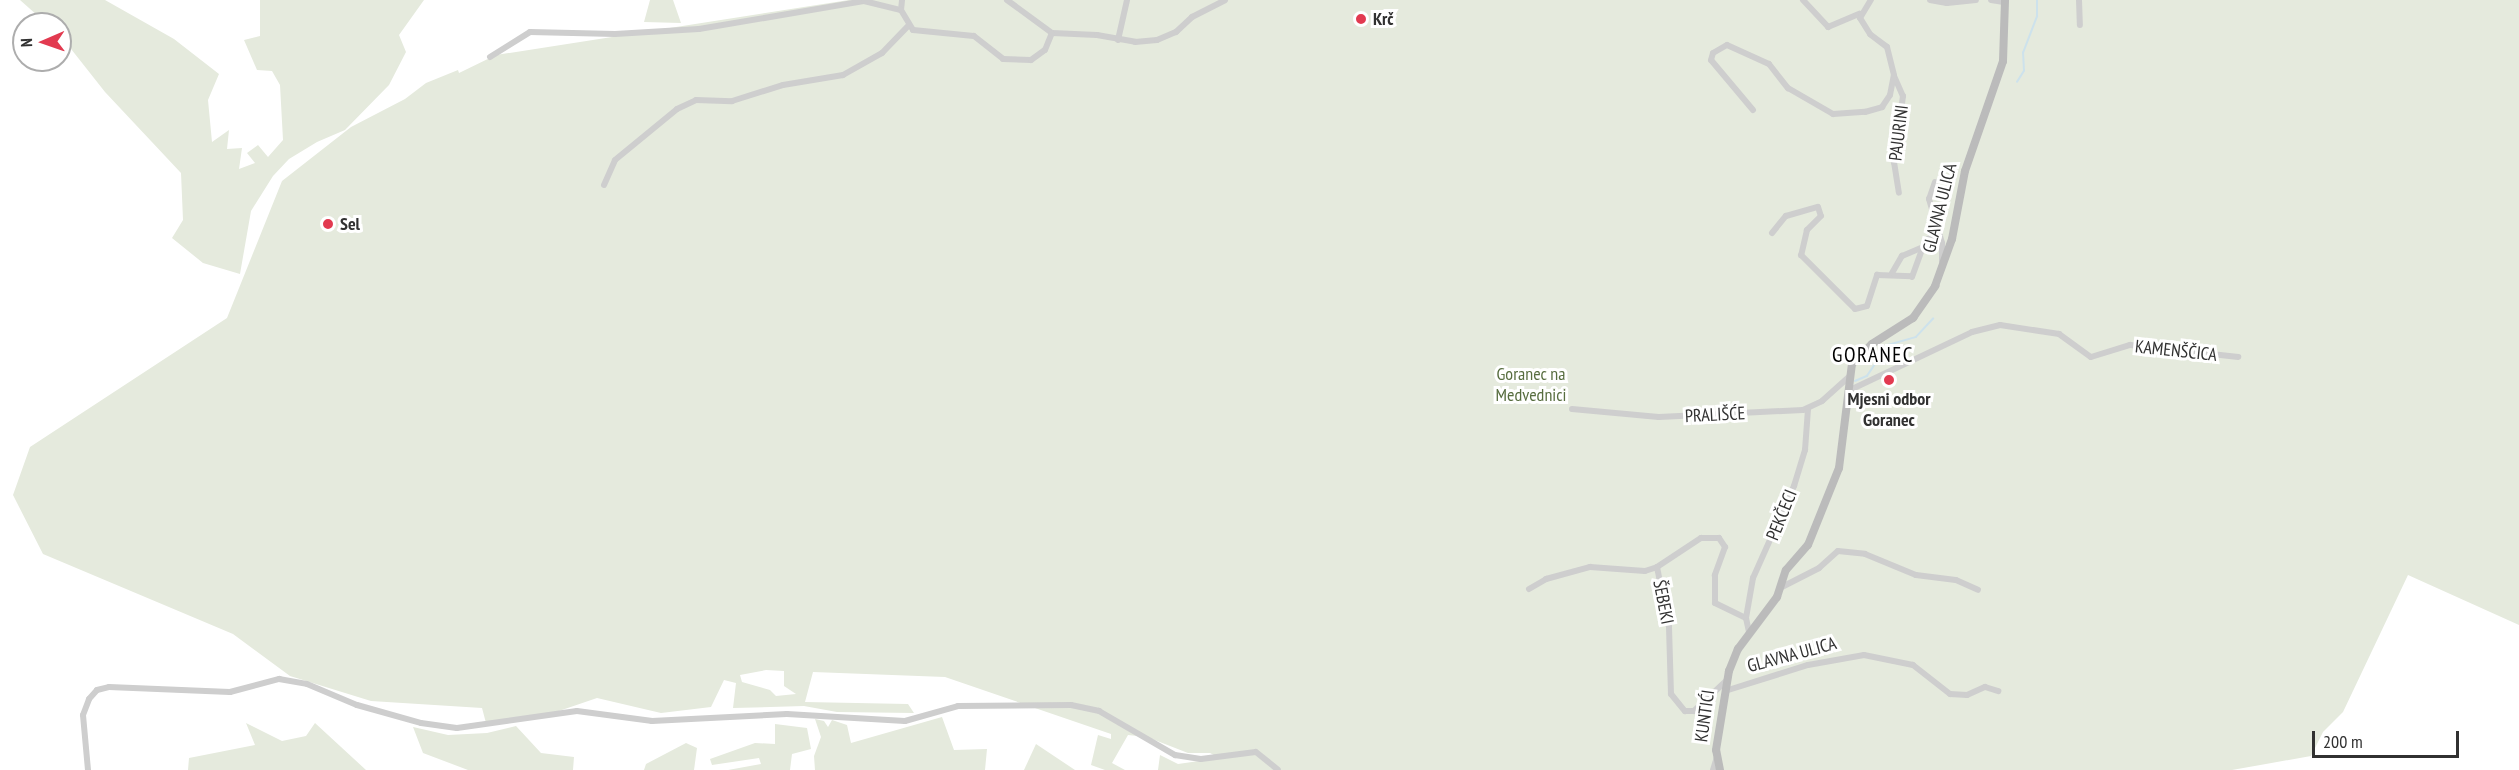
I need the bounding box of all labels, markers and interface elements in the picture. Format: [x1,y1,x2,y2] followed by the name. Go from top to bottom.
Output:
[1373,8,1394,30] place label: Krč
[12,12,72,72] north arrow
[1354,12,1368,26] marker: Krč
[16,38,36,47] text: N
[1885,104,1913,162] street label: PAJURINI
[1918,161,1962,255] street label: GLAVNA ULICA
[340,213,360,235] place label: Sel
[321,217,335,231] marker: Sel
[2134,336,2218,366] street label: KAMENŠČICA
[1832,342,1914,368] district label: GORANEC
[1495,364,1567,406] park label: Goranec na Medvednici
[1882,373,1896,387] marker: Mjesni odbor Goranec
[1847,389,1931,432] place label: Mjesni odbor Goranec
[1684,403,1746,427] street label: PRALIŠĆE
[1762,486,1802,544] street label: PEKČECI
[1648,578,1678,626] street label: ŠEBEKI
[1745,633,1839,677] street label: GLAVNA ULICA
[1691,688,1719,744] street label: KUNTIĆI
[2315,719,2462,757] scale bar
[2323,730,2363,753] text: 200 m

